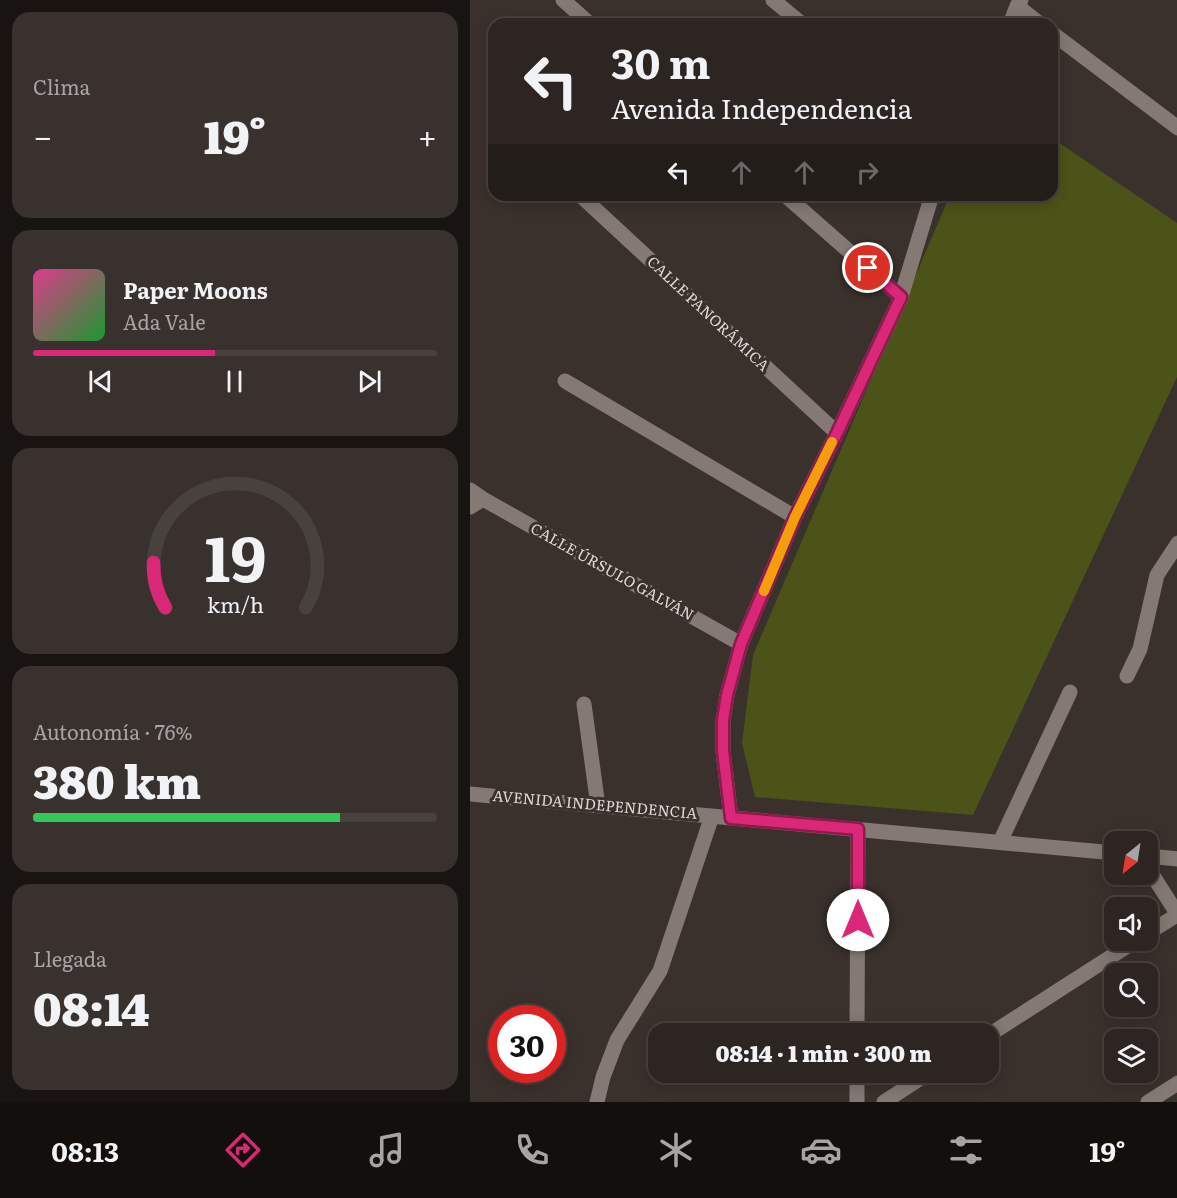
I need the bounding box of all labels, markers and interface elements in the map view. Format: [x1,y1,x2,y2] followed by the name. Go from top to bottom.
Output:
[611,30,711,92] text: 30 m
[512,42,590,120] icon: left
[33,71,90,101] text: Clima
[611,87,912,127] text: Avenida Independencia
[204,101,266,168] text: 19°
[33,110,52,159] text: −
[418,110,437,159] text: +
[662,156,695,189] icon: left
[725,156,758,189] icon: ahead
[788,156,821,189] icon: ahead
[851,156,884,189] icon: right
[842,242,893,293] pin
[643,250,775,376] street label: CALLE PANORÁMICA
[851,251,884,284] icon: arrive
[123,273,268,306] text: Paper Moons
[123,306,206,336] text: Ada Vale
[84,365,117,398] icon: previous
[218,365,251,398] icon: pause
[353,365,386,398] icon: next
[204,509,266,601] text: 19
[527,516,699,625] street label: CALLE ÚRSULO GALVÁN
[206,588,264,620] text: km/h
[33,716,193,746] text: Autonomía · 76%
[33,746,201,813] text: 380 km
[492,783,698,824] street label: AVENIDA INDEPENDENCIA
[1104,831,1158,885] north arrow
[1104,831,1158,1083] map controls
[826,888,890,952] position arrow
[1104,897,1158,951] button: sound
[33,943,107,973] text: Llegada
[1104,963,1158,1017] button: search
[33,973,150,1040] text: 08:14
[488,1005,566,1083] speed limit sign: 30
[1104,1029,1158,1083] button: layers
[715,1036,932,1069] text: 08:14 · 1 min · 300 m
[222,1129,264,1171] icon: directions
[366,1129,408,1171] icon: music
[511,1129,553,1171] icon: phone
[655,1129,697,1171] icon: climate
[800,1129,842,1171] icon: car
[945,1129,987,1171] icon: filters
[51,1130,119,1170] text: 08:13
[1089,1130,1126,1170] text: 19°

